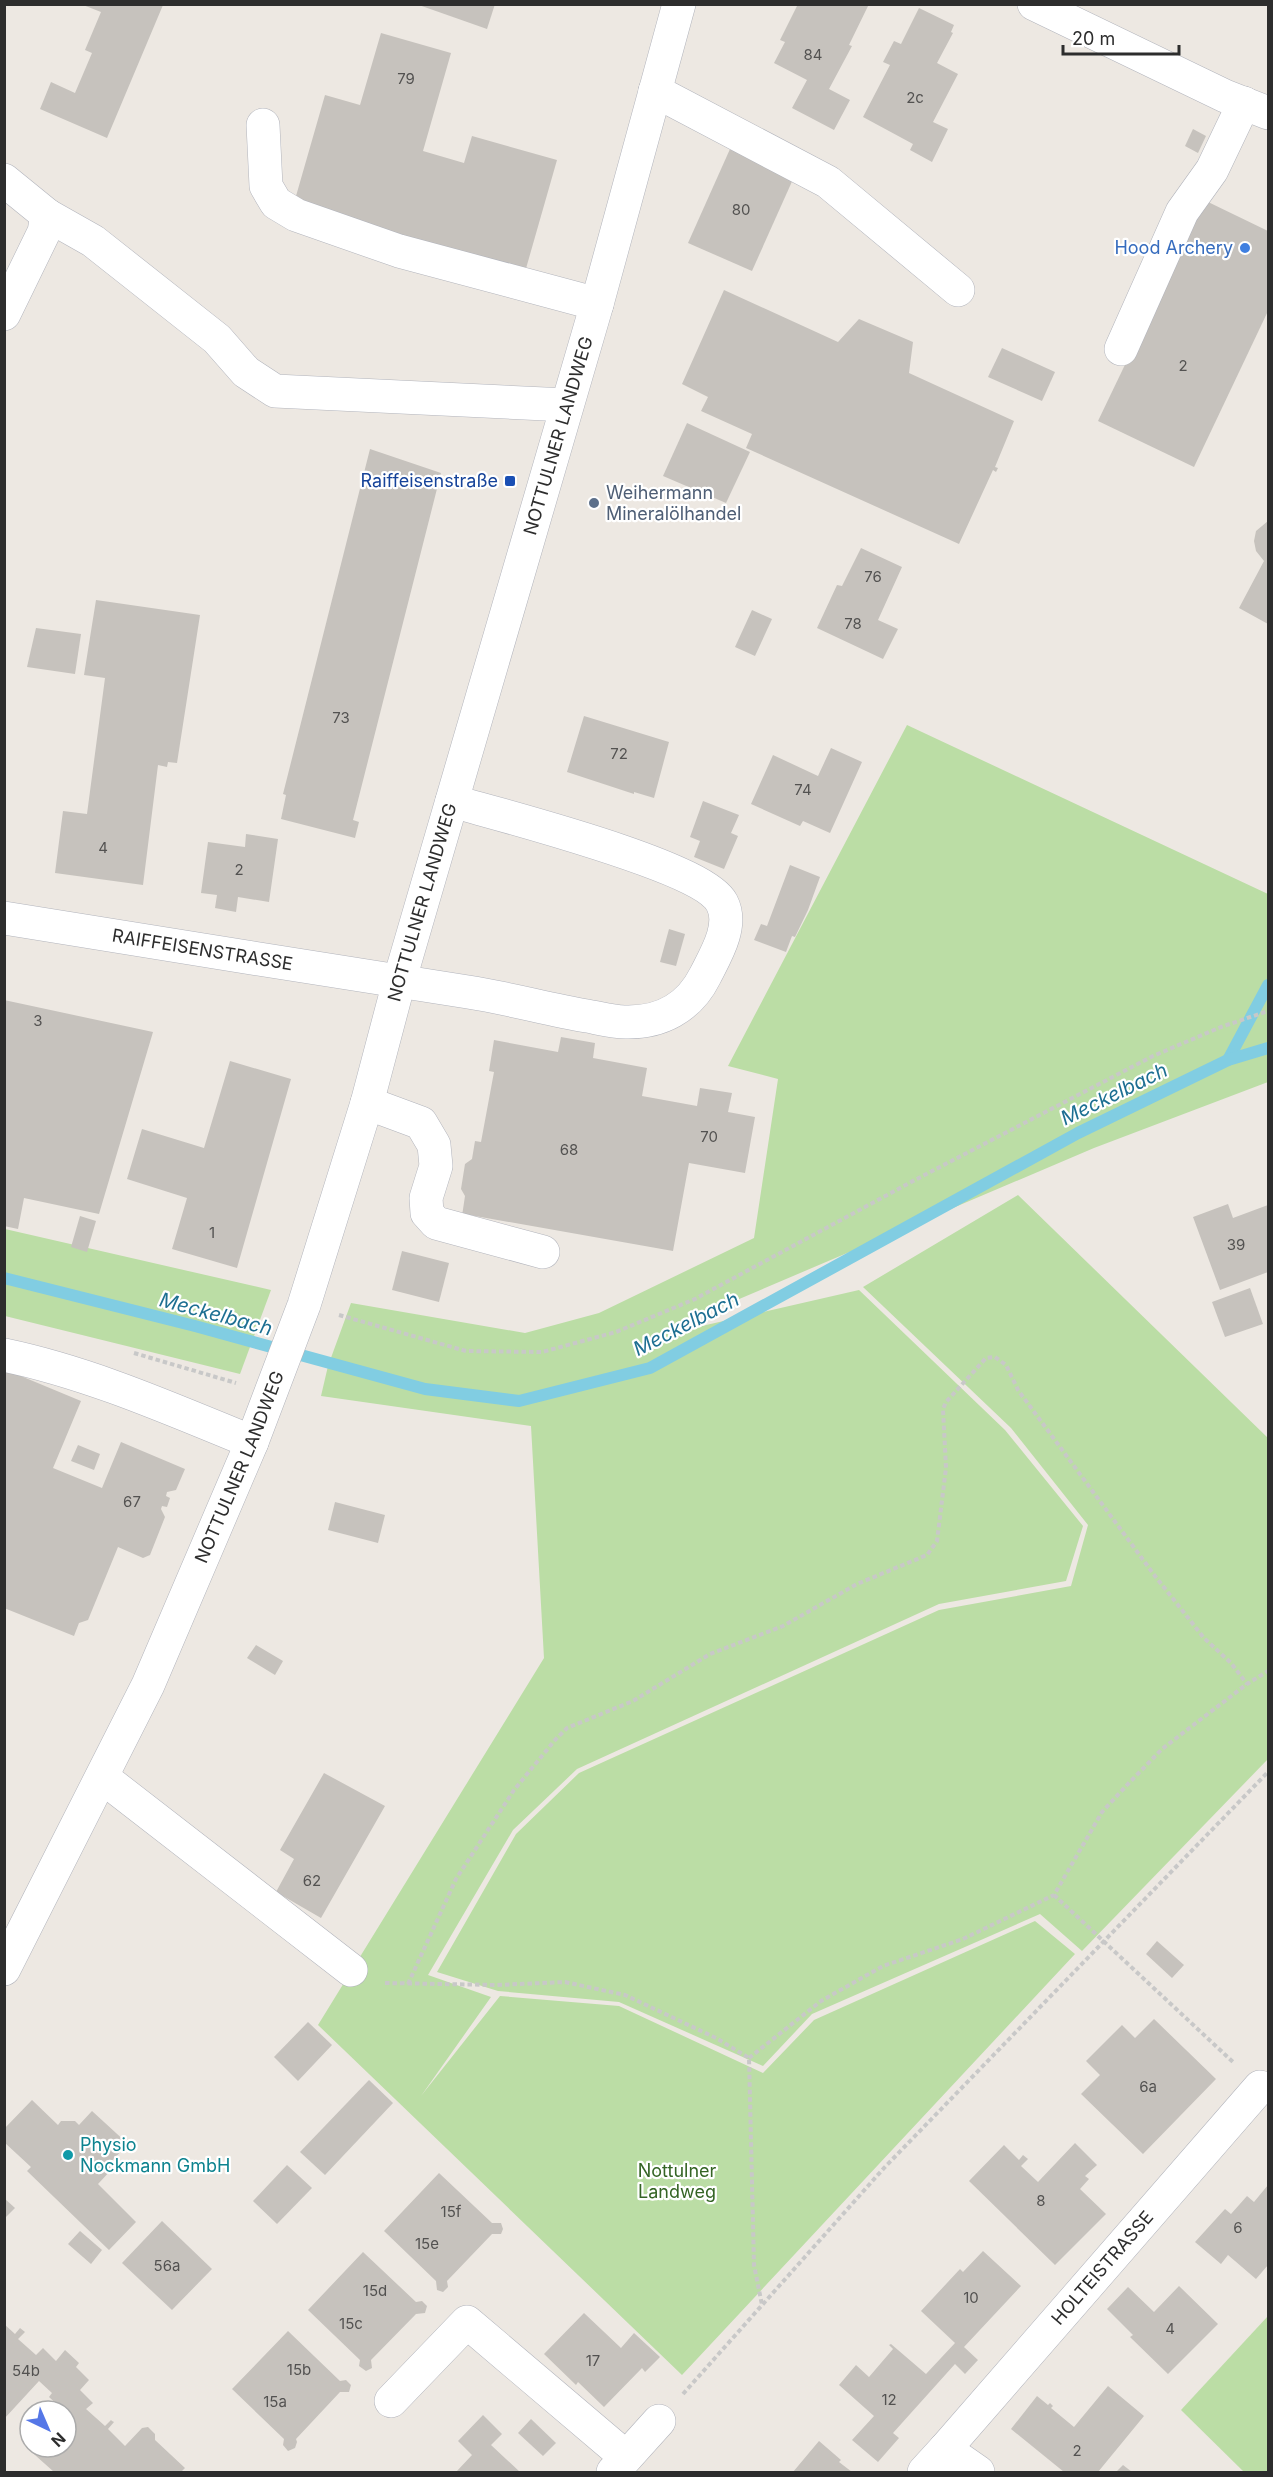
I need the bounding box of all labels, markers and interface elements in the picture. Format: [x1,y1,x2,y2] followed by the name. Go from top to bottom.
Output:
[1063,18,1178,56] scale bar
[1072,28,1115,49] text: 20 m
[804,45,822,64] house number: 84
[397,69,415,88] house number: 79
[906,88,924,107] house number: 2c
[732,200,750,219] house number: 80
[1114,237,1233,258] place label: Hood Archery
[1238,241,1252,255] marker: Hood Archery
[519,334,597,537] street label: NOTTULNER LANDWEG
[1178,356,1188,375] house number: 2
[361,470,498,491] place label: Raiffeisenstraße
[503,474,517,488] marker: Raiffeisenstraße
[606,482,741,524] place label: Weihermann Mineralölhandel
[587,496,601,510] marker: Weihermann Mineralölhandel
[864,567,882,586] house number: 76
[844,614,862,633] house number: 78
[332,708,350,727] house number: 73
[610,744,628,763] house number: 72
[794,780,812,799] house number: 74
[383,800,461,1004] street label: NOTTULNER LANDWEG
[98,838,108,857] house number: 4
[234,860,244,879] house number: 2
[111,925,294,974] street label: RAIFFEISENSTRASSE
[33,1011,43,1030] house number: 3
[1057,1058,1171,1130] water label: Meckelbach
[700,1127,718,1146] house number: 70
[560,1140,578,1159] house number: 68
[209,1223,215,1242] house number: 1
[1227,1235,1245,1254] house number: 39
[157,1287,275,1341] water label: Meckelbach
[629,1287,743,1361] water label: Meckelbach
[190,1368,288,1566] street label: NOTTULNER LANDWEG
[123,1492,141,1511] house number: 67
[303,1871,321,1890] house number: 62
[1139,2077,1157,2096] house number: 6a
[80,2134,230,2176] place label: Physio Nockmann GmbH
[61,2148,75,2162] marker: Physio Nockmann GmbH
[638,2160,717,2202] park label: Nottulner Landweg
[1036,2191,1046,2210] house number: 8
[441,2202,462,2221] house number: 15f
[1047,2206,1157,2329] street label: HOLTEISTRASSE
[1233,2218,1243,2237] house number: 6
[415,2234,439,2253] house number: 15e
[154,2256,180,2275] house number: 56a
[363,2281,387,2300] house number: 15d
[963,2288,979,2307] house number: 10
[339,2314,363,2333] house number: 15c
[1165,2319,1175,2338] house number: 4
[586,2351,600,2370] house number: 17
[287,2360,311,2379] house number: 15b
[12,2361,40,2380] house number: 54b
[881,2390,897,2409] house number: 12
[263,2392,287,2411] house number: 15a
[18,2399,78,2459] north arrow
[47,2428,70,2451] text: N
[1072,2441,1082,2460] house number: 2

